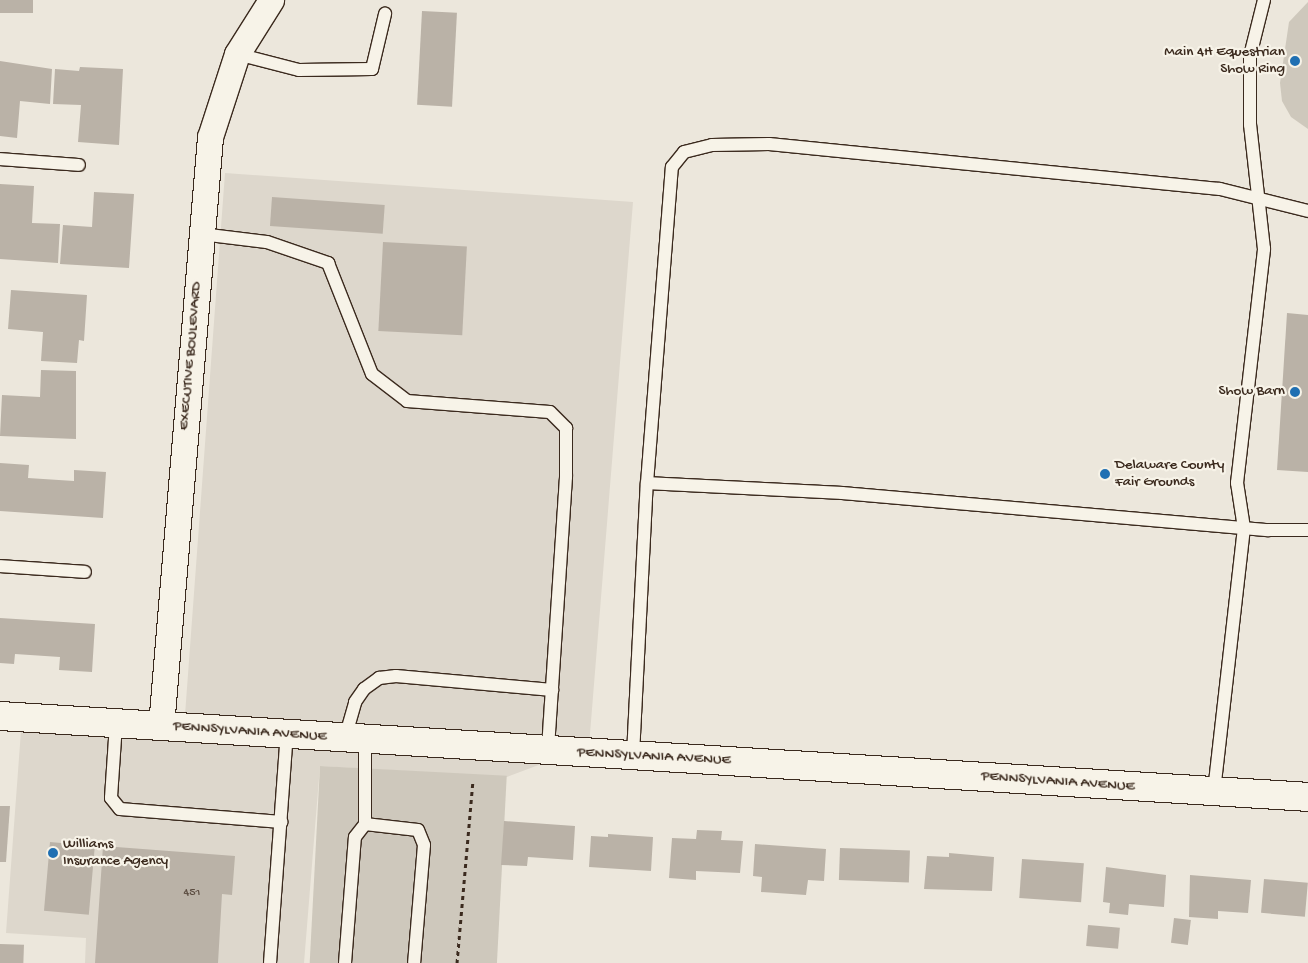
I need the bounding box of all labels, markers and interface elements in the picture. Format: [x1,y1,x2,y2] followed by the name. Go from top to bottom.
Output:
[1164,43,1285,78] place label: Main 4H Equestrian Show Ring
[1289,55,1301,67] marker: Main 4H Equestrian Show Ring
[176,281,206,431] street label: EXECUTIVE BOULEVARD
[1219,383,1285,401] place label: Show Barn
[1289,386,1301,398] marker: Show Barn
[1115,456,1224,491] place label: Delaware County Fair Grounds
[1099,468,1111,480] marker: Delaware County Fair Grounds
[173,718,327,746] street label: PENNSYLVANIA AVENUE
[577,744,731,770] street label: PENNSYLVANIA AVENUE
[981,768,1135,796] street label: PENNSYLVANIA AVENUE
[63,835,168,870] place label: Williams Insurance Agency
[47,847,59,859] marker: Williams Insurance Agency
[184,887,200,901] house number: 451

